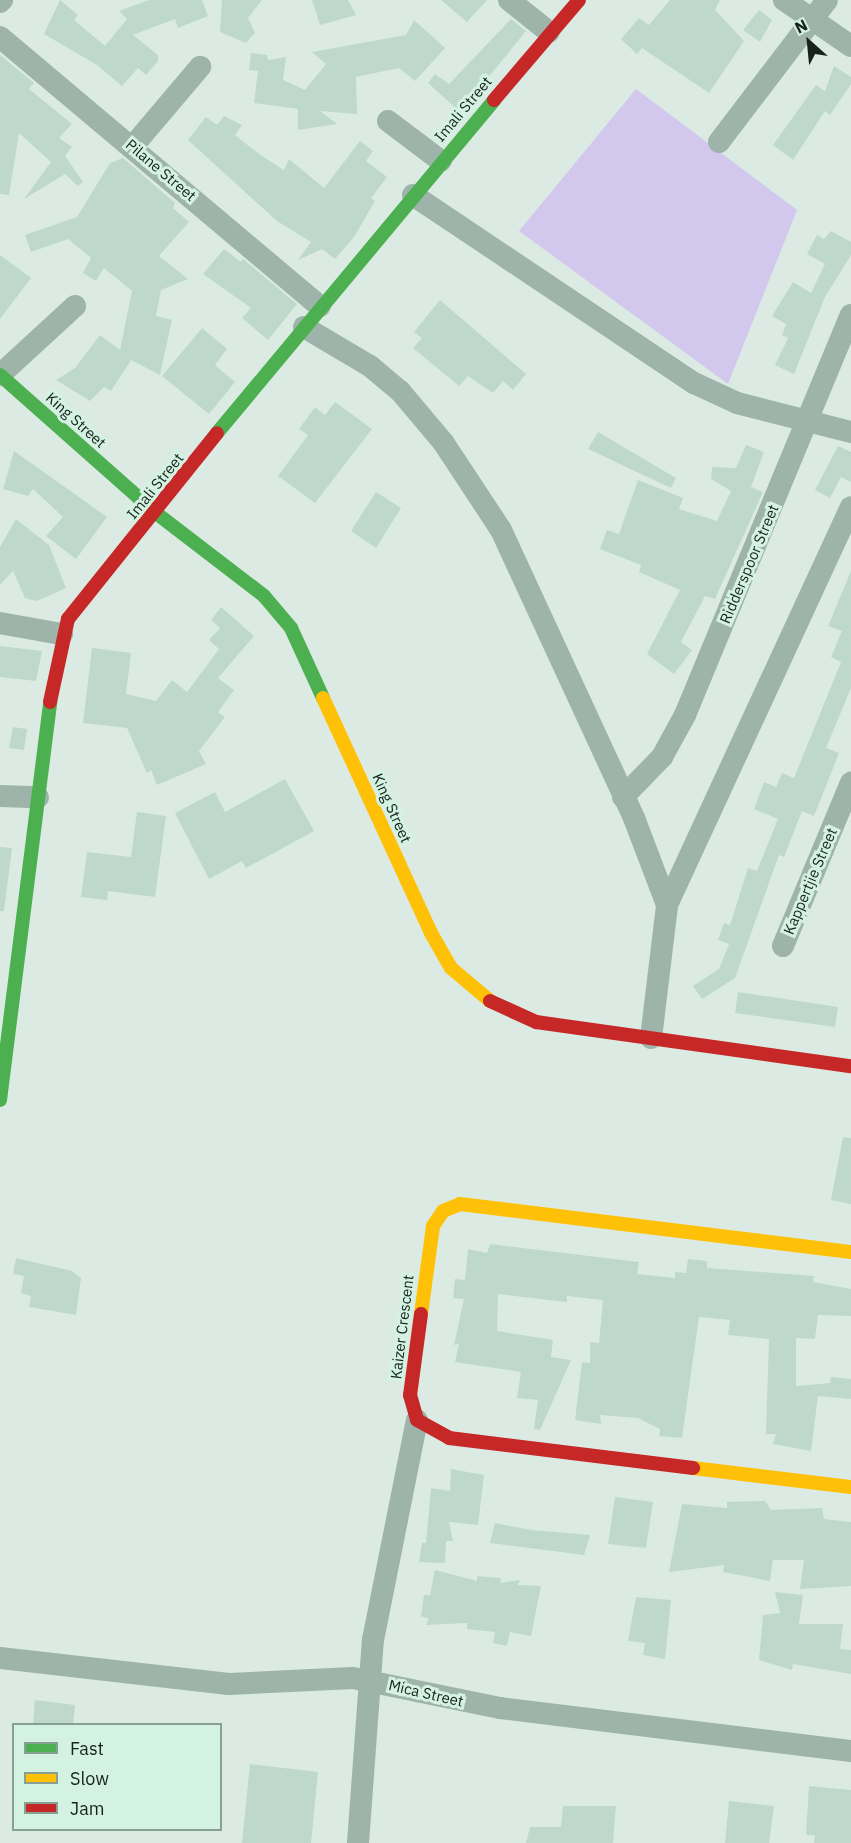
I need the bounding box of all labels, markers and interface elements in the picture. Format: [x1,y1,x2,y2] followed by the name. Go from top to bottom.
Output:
[779,12,839,72] north arrow
[791,14,811,38] text: N
[431,73,495,145] street label: Imali Street
[122,135,200,205] street label: Pilane Street
[42,388,110,452] street label: King Street
[123,449,187,523] street label: Imali Street
[716,502,782,626] street label: Ridderspoor Street
[369,770,415,846] street label: King Street
[779,825,841,937] street label: Kappertjie Street
[387,1274,417,1380] street label: Kaizer Crescent
[387,1676,465,1710] street label: Mica Street
[12,1723,222,1831] legend
[70,1737,104,1760] text: Fast
[70,1767,109,1790] text: Slow
[70,1797,105,1820] text: Jam

